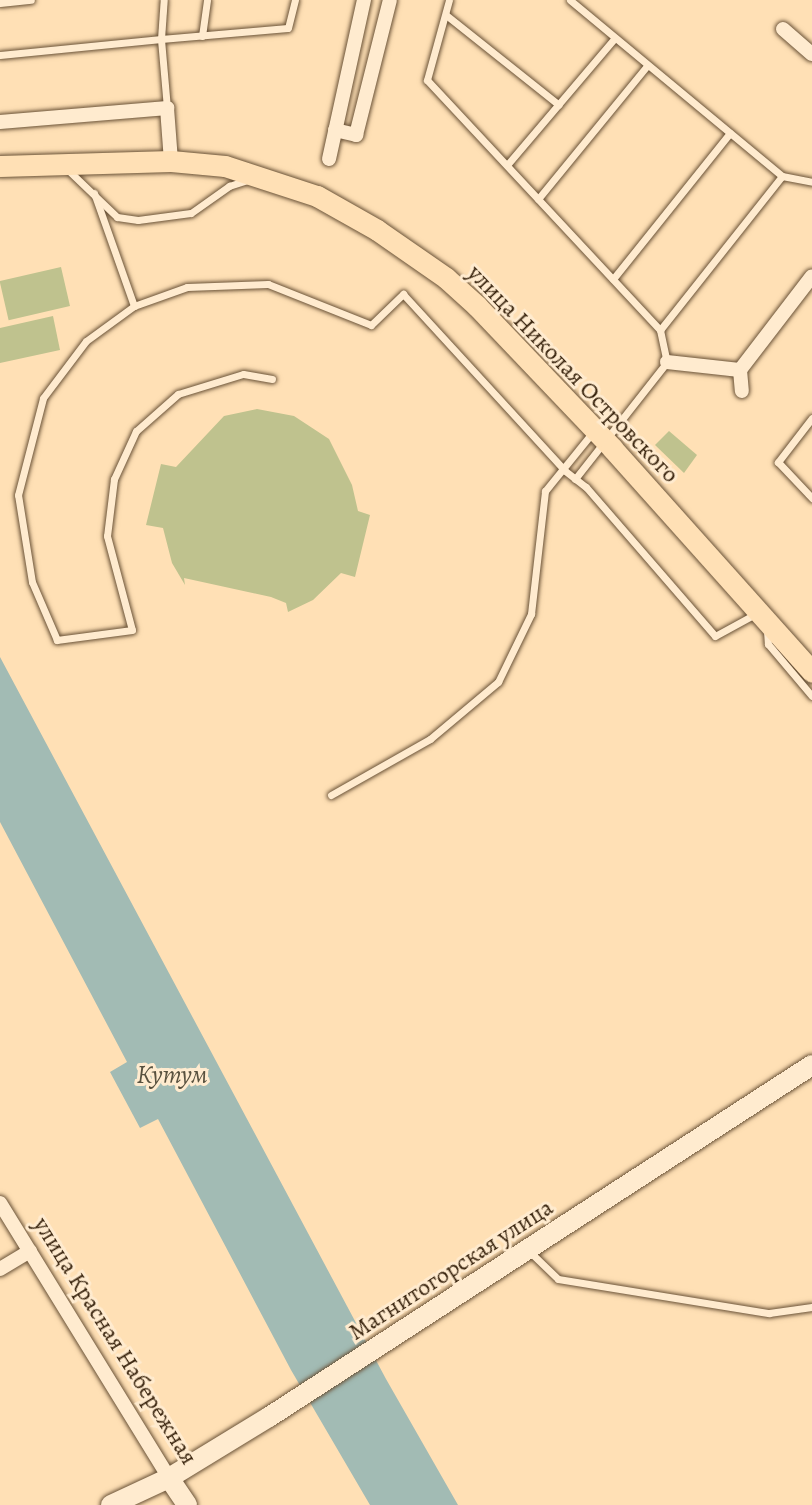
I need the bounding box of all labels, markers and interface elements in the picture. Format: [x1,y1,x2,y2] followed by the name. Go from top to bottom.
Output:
[461,259,685,489] street label: улица Николая Островского
[136,1059,208,1091] water label: Кутум
[343,1193,559,1347] street label: Магнитогорская улица
[27,1212,203,1470] street label: улица Красная Набережная

